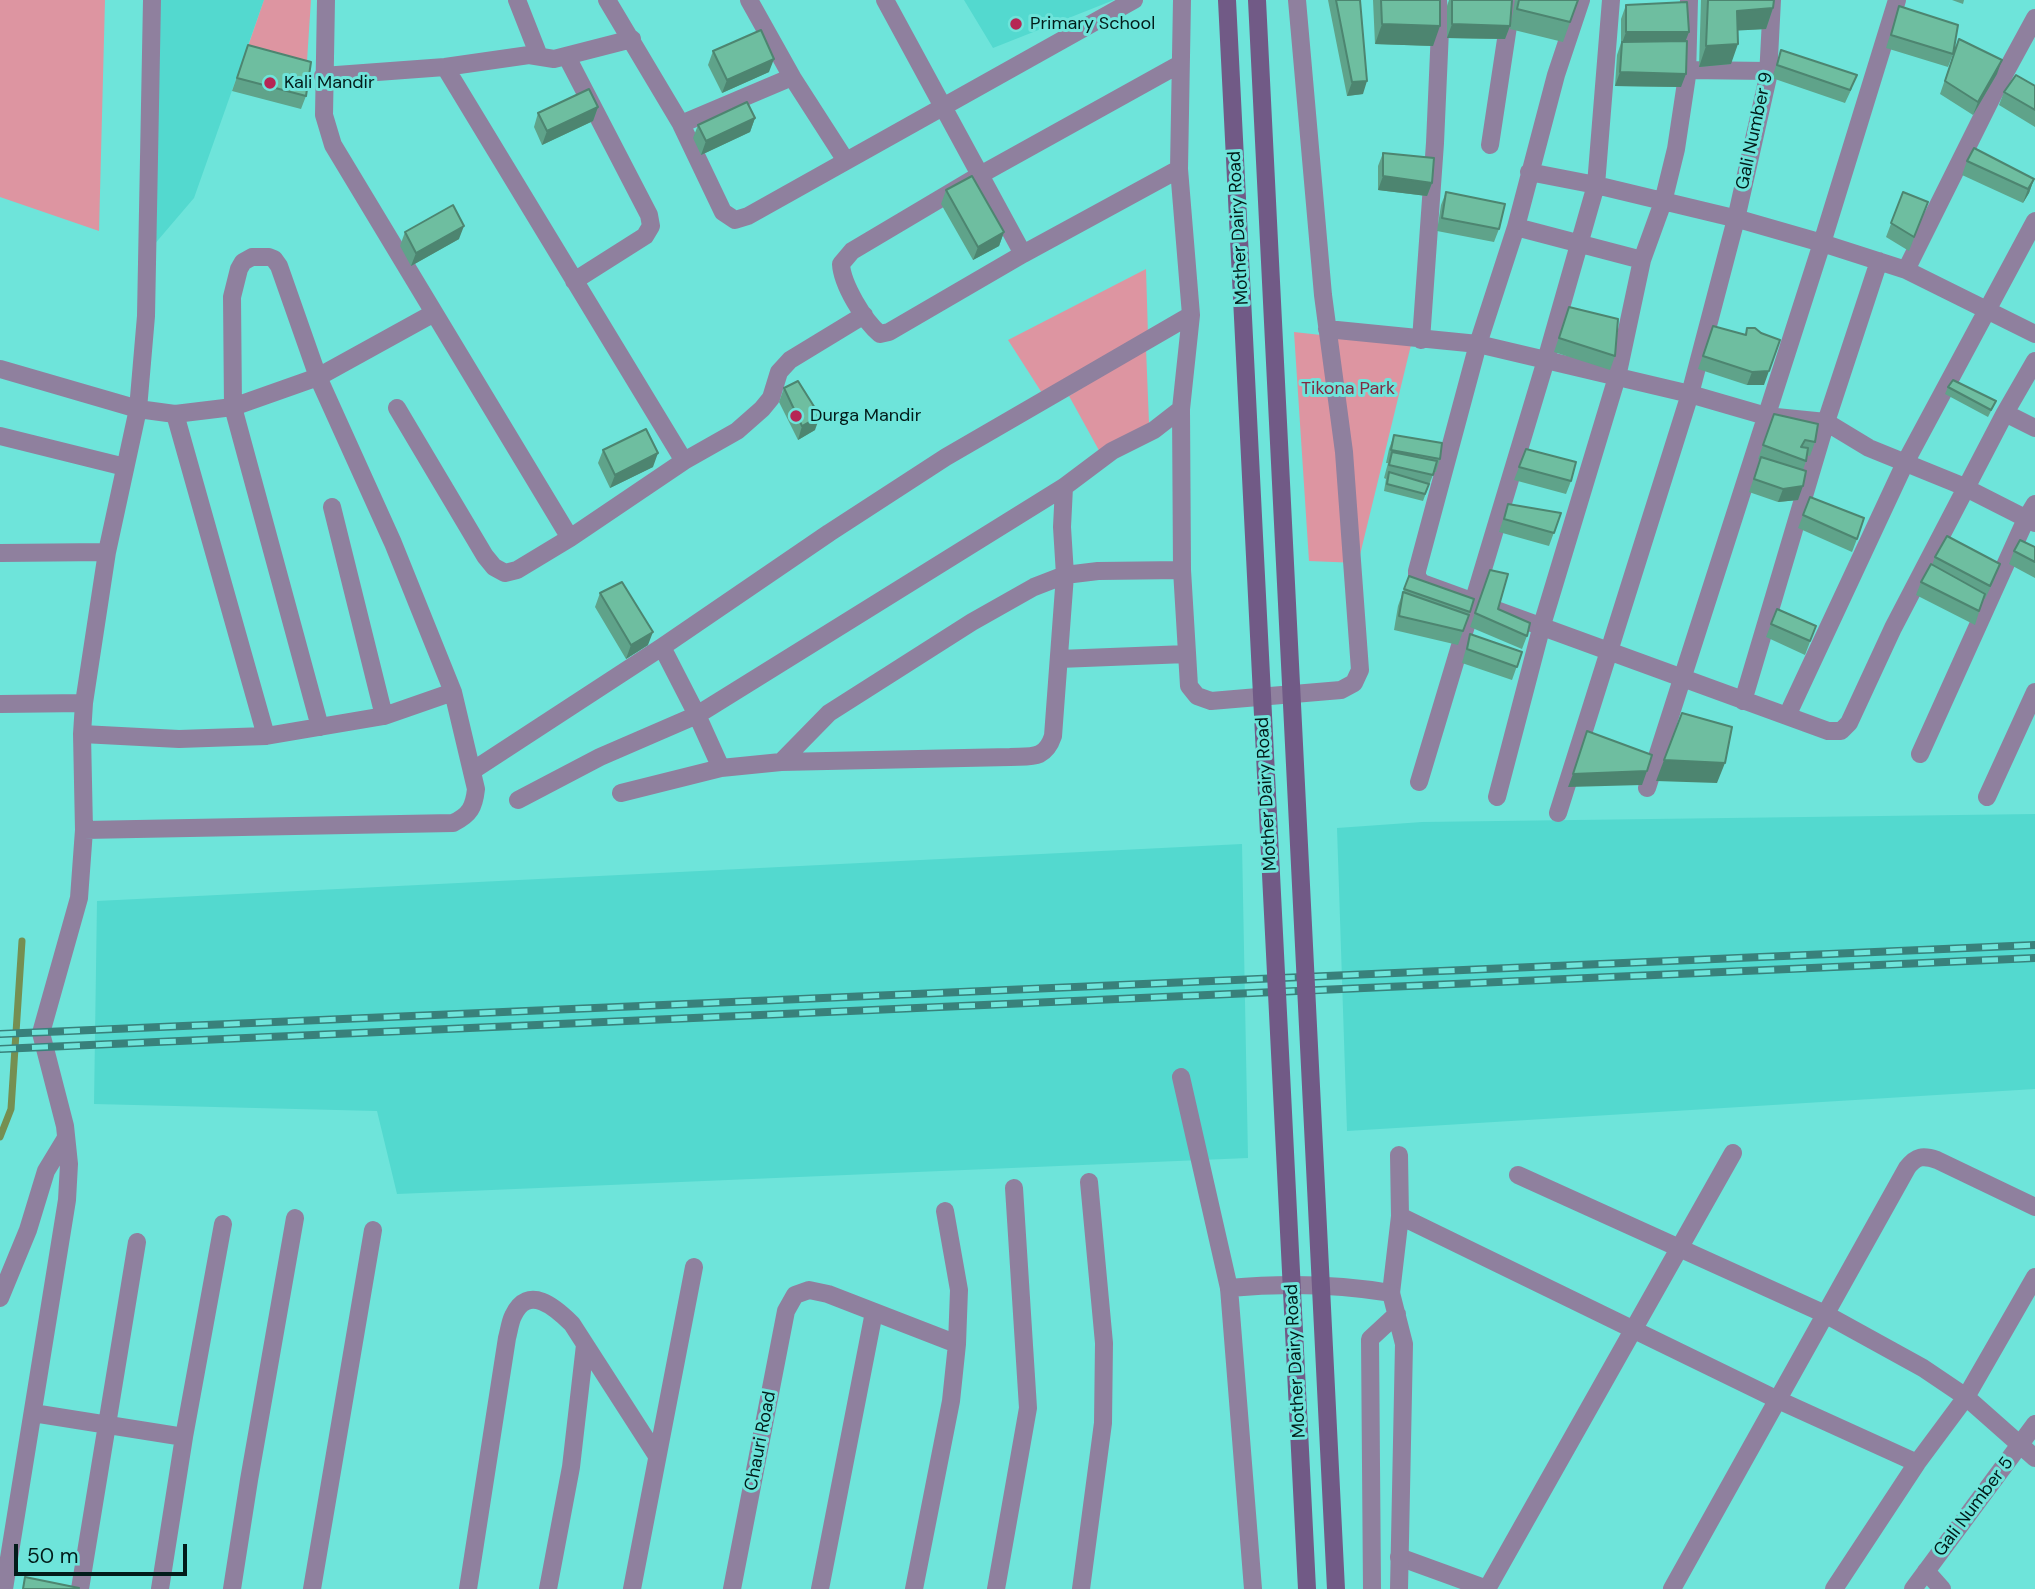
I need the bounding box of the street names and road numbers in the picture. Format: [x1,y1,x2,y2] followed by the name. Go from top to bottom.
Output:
[1732,70,1778,192] street label: Gali Number 9
[1224,150,1254,306] street label: Mother Dairy Road
[1252,716,1282,872] street label: Mother Dairy Road
[1281,1283,1311,1439] street label: Mother Dairy Road
[741,1389,781,1493] street label: Chauri Road
[1929,1453,2019,1561] street label: Gali Number 5

